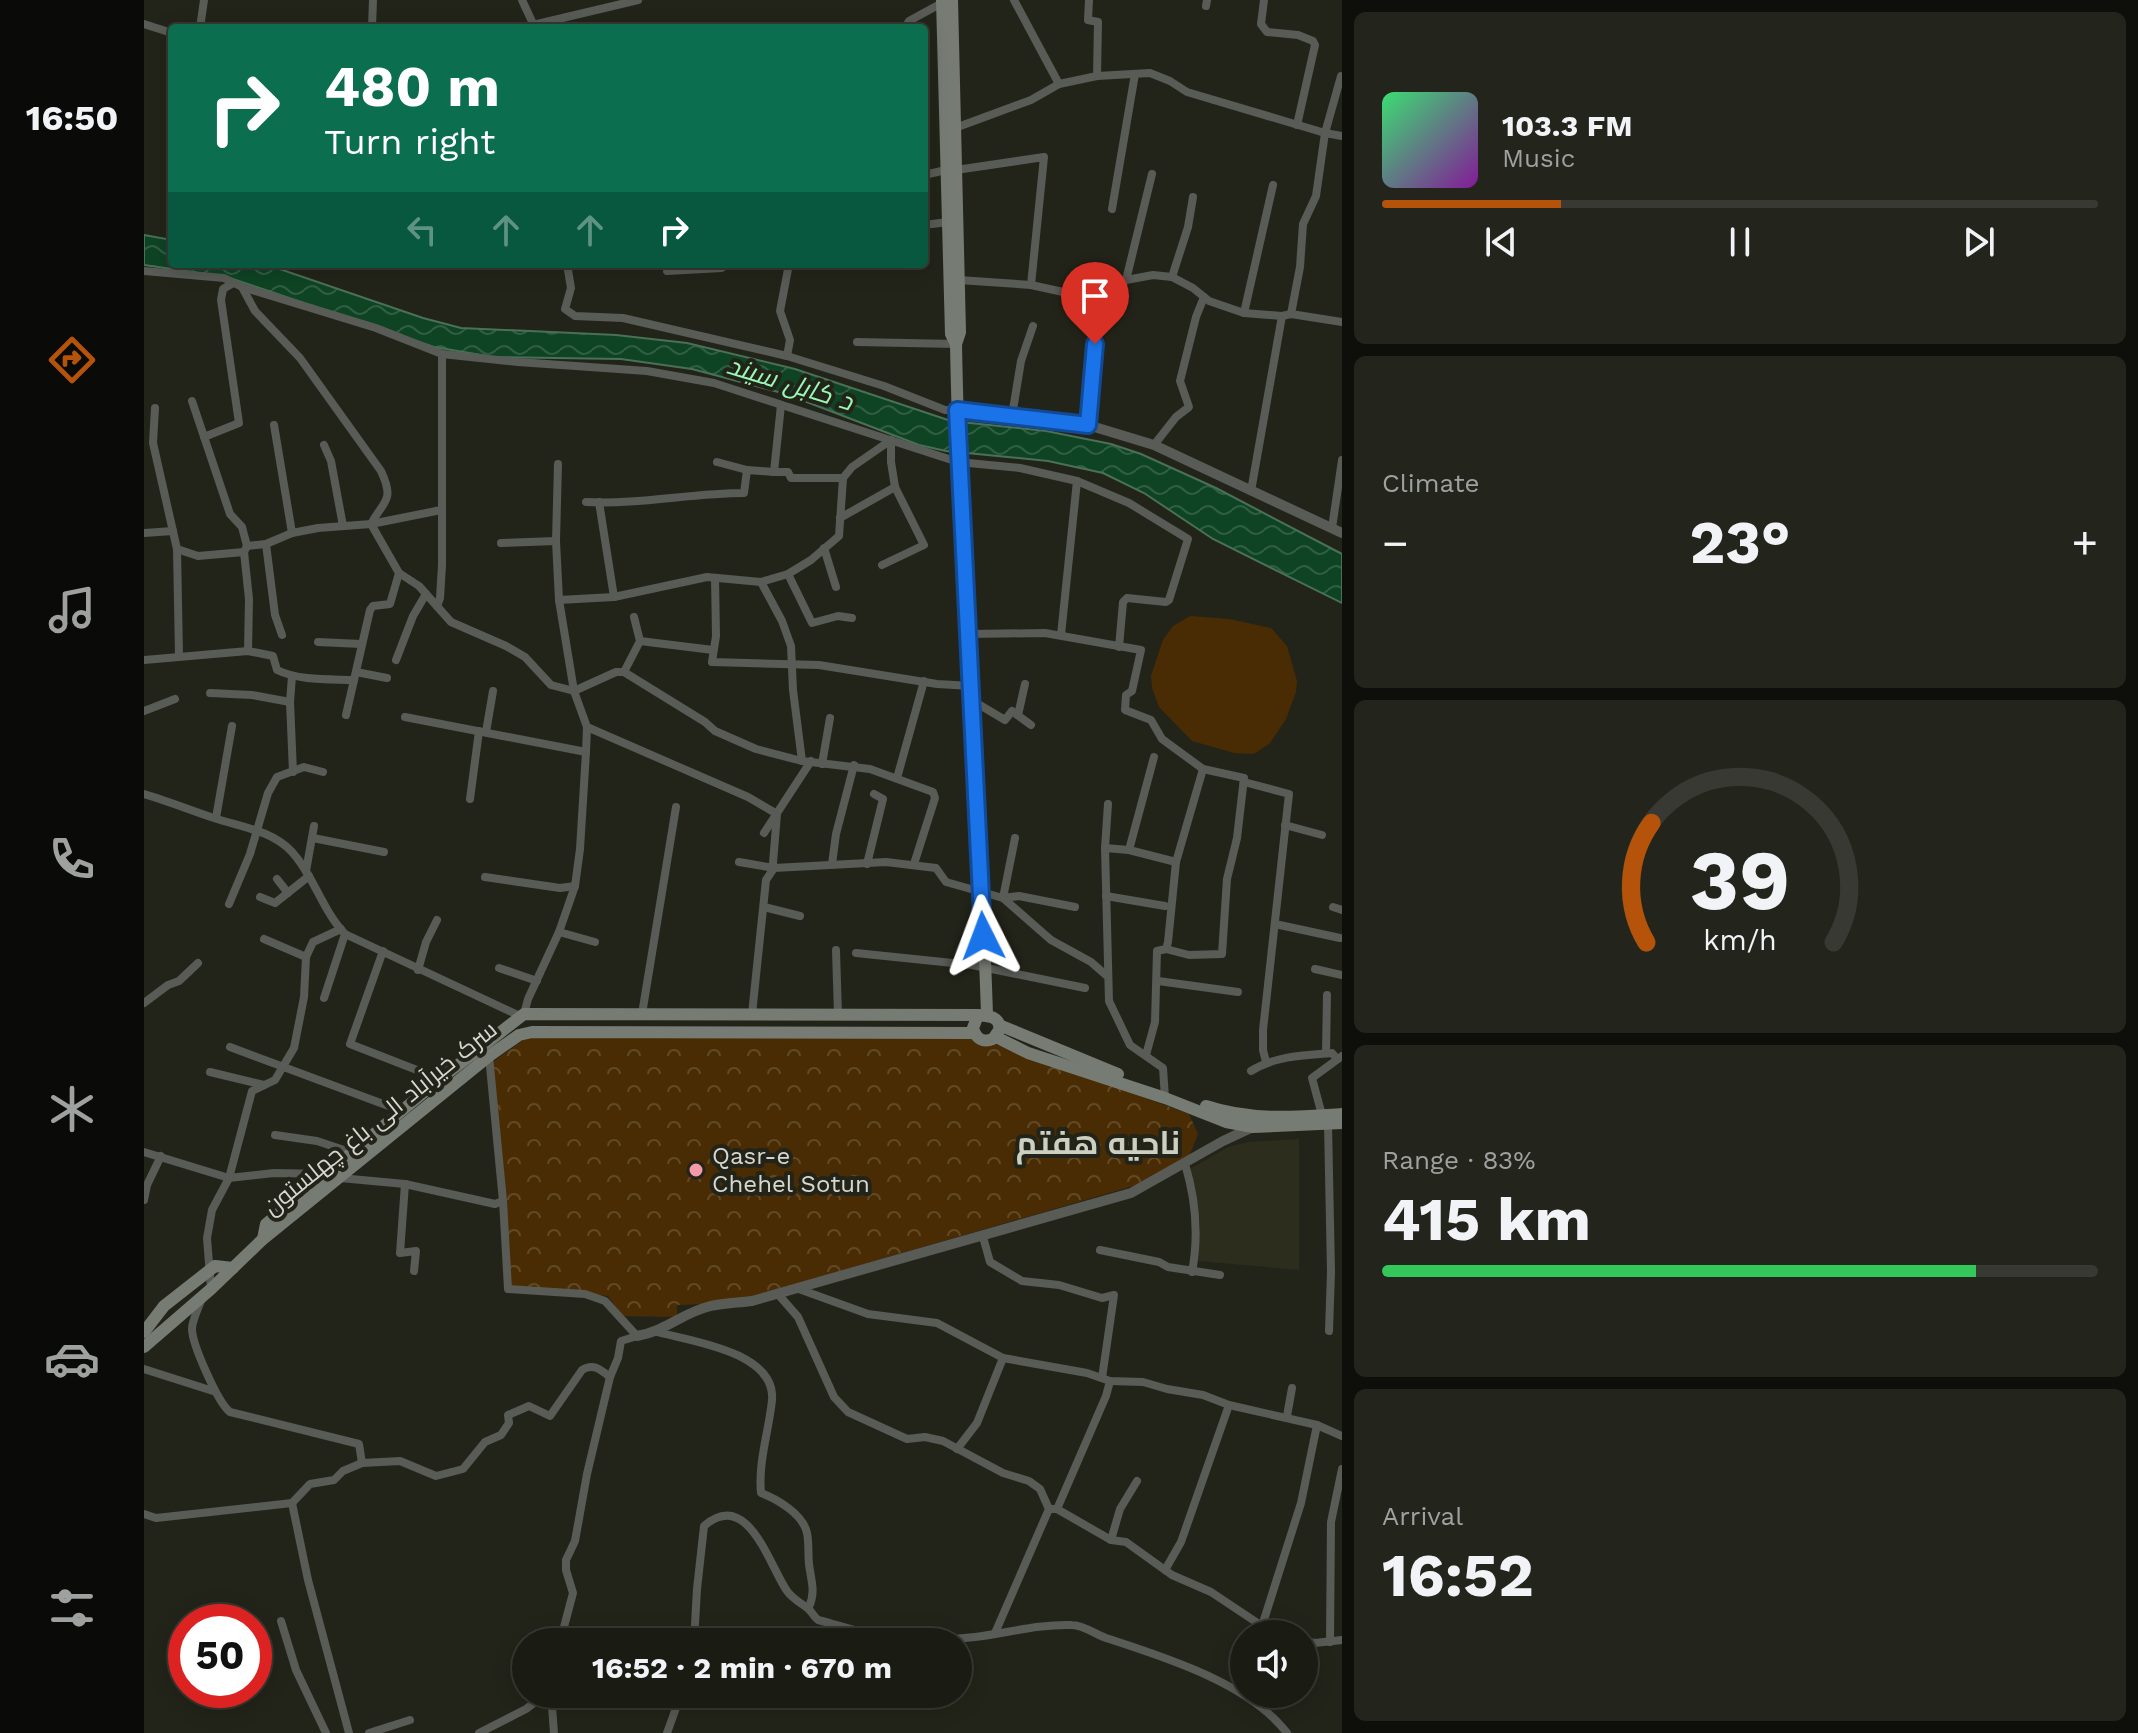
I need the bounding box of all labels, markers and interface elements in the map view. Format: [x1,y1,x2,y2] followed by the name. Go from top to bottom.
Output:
[324,54,500,120] text: 480 m
[192,56,296,160] icon: right
[26,97,118,139] text: 16:50
[1502,108,1633,143] text: 103.3 FM
[324,121,495,163] text: Turn right
[1502,143,1575,173] text: Music
[400,208,444,252] icon: left
[484,208,528,252] icon: ahead
[568,208,612,252] icon: ahead
[652,208,696,252] icon: right
[1479,220,1523,264] icon: previous
[1718,220,1762,264] icon: pause
[1957,220,2001,264] icon: next
[1061,262,1129,344] pin
[1073,274,1117,318] icon: arrive
[44,332,100,388] icon: directions
[723,350,858,418] water label: د کابل سيند
[1382,468,1480,498] text: Climate
[1689,507,1791,578] text: 23°
[1382,517,1409,569] text: −
[2071,517,2098,569] text: +
[44,582,100,638] icon: music
[44,831,100,887] icon: phone
[1690,831,1790,928] text: 39
[941,894,1025,978] position arrow
[1703,923,1777,957] text: km/h
[258,1015,504,1222] street label: سرک خیرآباد الی باغ چهلستون
[44,1081,100,1137] icon: climate
[1016,1124,1180,1165] district label: ناحیه هفتم
[712,1142,870,1198] place label: Qasr-e Chehel Sotun
[1382,1145,1535,1175] text: Range · 83%
[687,1161,705,1179] marker: Qasr-e Chehel Sotun
[1382,1184,1591,1255] text: 415 km
[44,1331,100,1387] icon: car
[1382,1501,1463,1531] text: Arrival
[1382,1540,1534,1611] text: 16:52
[44,1580,100,1636] icon: filters
[168,1604,272,1708] speed limit sign: 50
[1230,1620,1318,1708] map controls
[1230,1620,1318,1708] button: sound
[592,1650,892,1685] text: 16:52 · 2 min · 670 m

